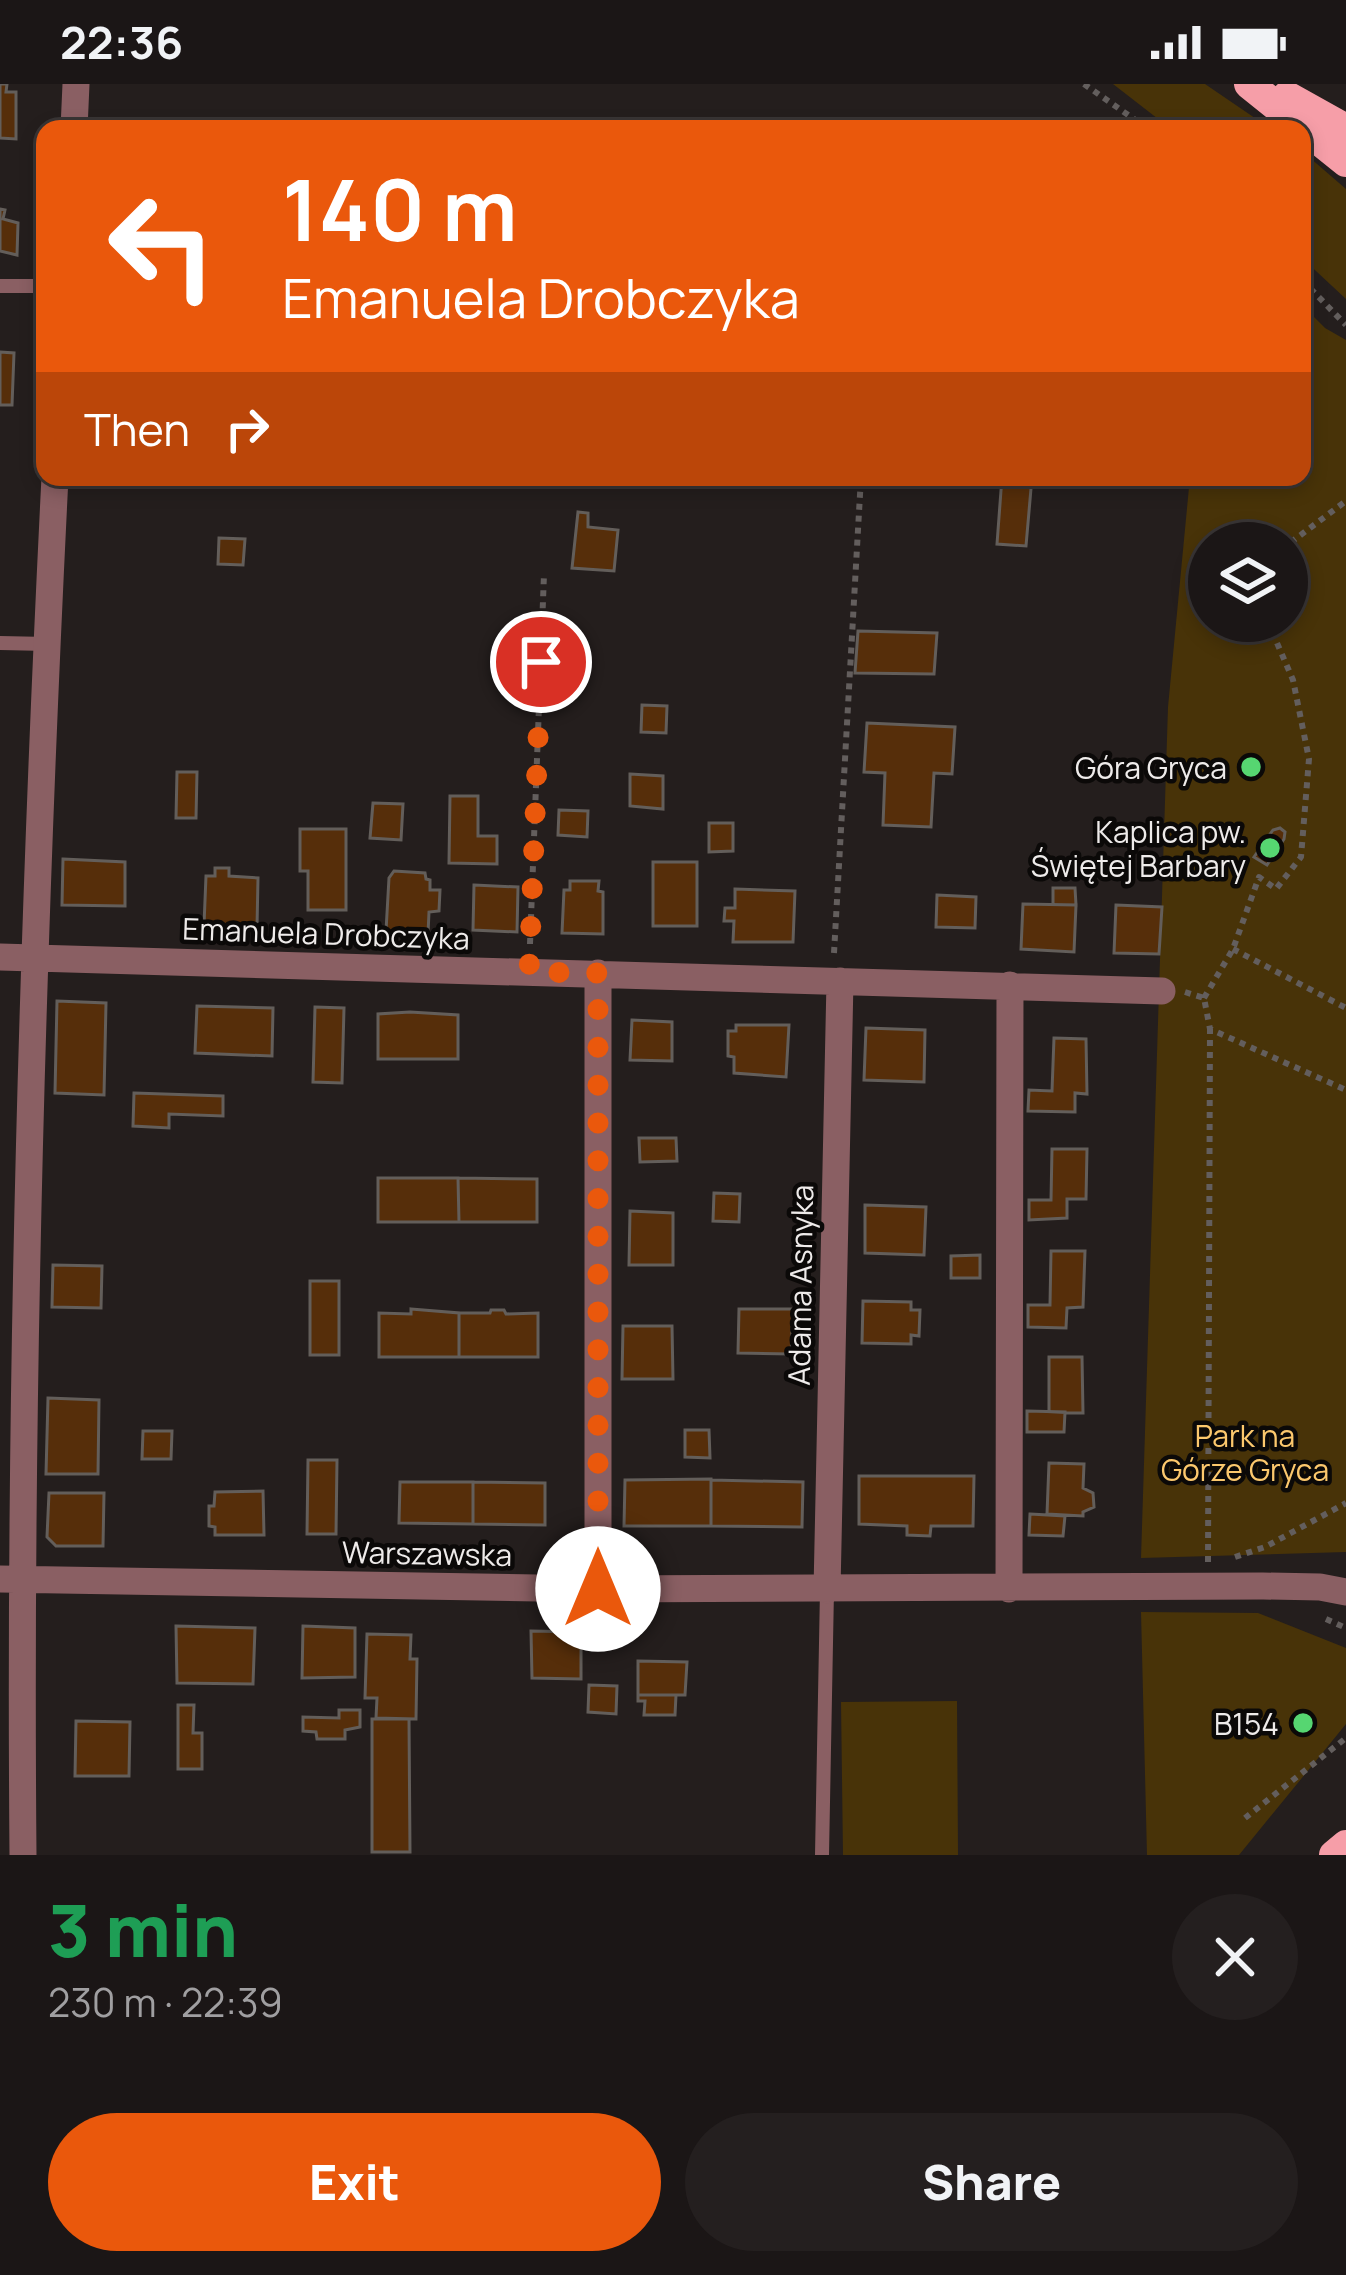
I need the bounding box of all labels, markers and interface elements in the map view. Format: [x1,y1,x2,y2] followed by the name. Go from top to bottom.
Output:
[60,11,183,73] text: 22:36
[282,151,518,266] text: 140 m
[84,168,240,324] icon: left
[282,260,800,334] text: Emanuela Drobczyka
[214,396,280,462] icon: right
[84,398,190,460] text: Then
[1188,522,1308,642] map controls
[1188,522,1308,642] button: layers
[490,611,592,713] pin
[508,629,574,695] icon: arrive
[1075,747,1227,788] place label: Góra Gryca
[1238,754,1264,780] marker: Góra Gryca
[1031,811,1246,886] place label: Kaplica pw. Świętej Barbary
[1257,835,1283,861] marker: Kaplica pw. Świętej Barbary
[182,907,470,959] street label: Emanuela Drobczyka
[778,1184,822,1386] street label: Adama Asnyka
[1161,1415,1329,1490] park label: Park na Górze Gryca
[535,1526,661,1652] position arrow
[342,1531,512,1575] street label: Warszawska
[1214,1703,1279,1744] place label: B154
[1290,1710,1316,1736] marker: B154
[48,1880,238,1979] text: 3 min
[1172,1894,1298,2020] button: close
[48,1975,283,2029] text: 230 m · 22:39
[48,2113,661,2251] button: Exit
[685,2113,1298,2251] button: Share

